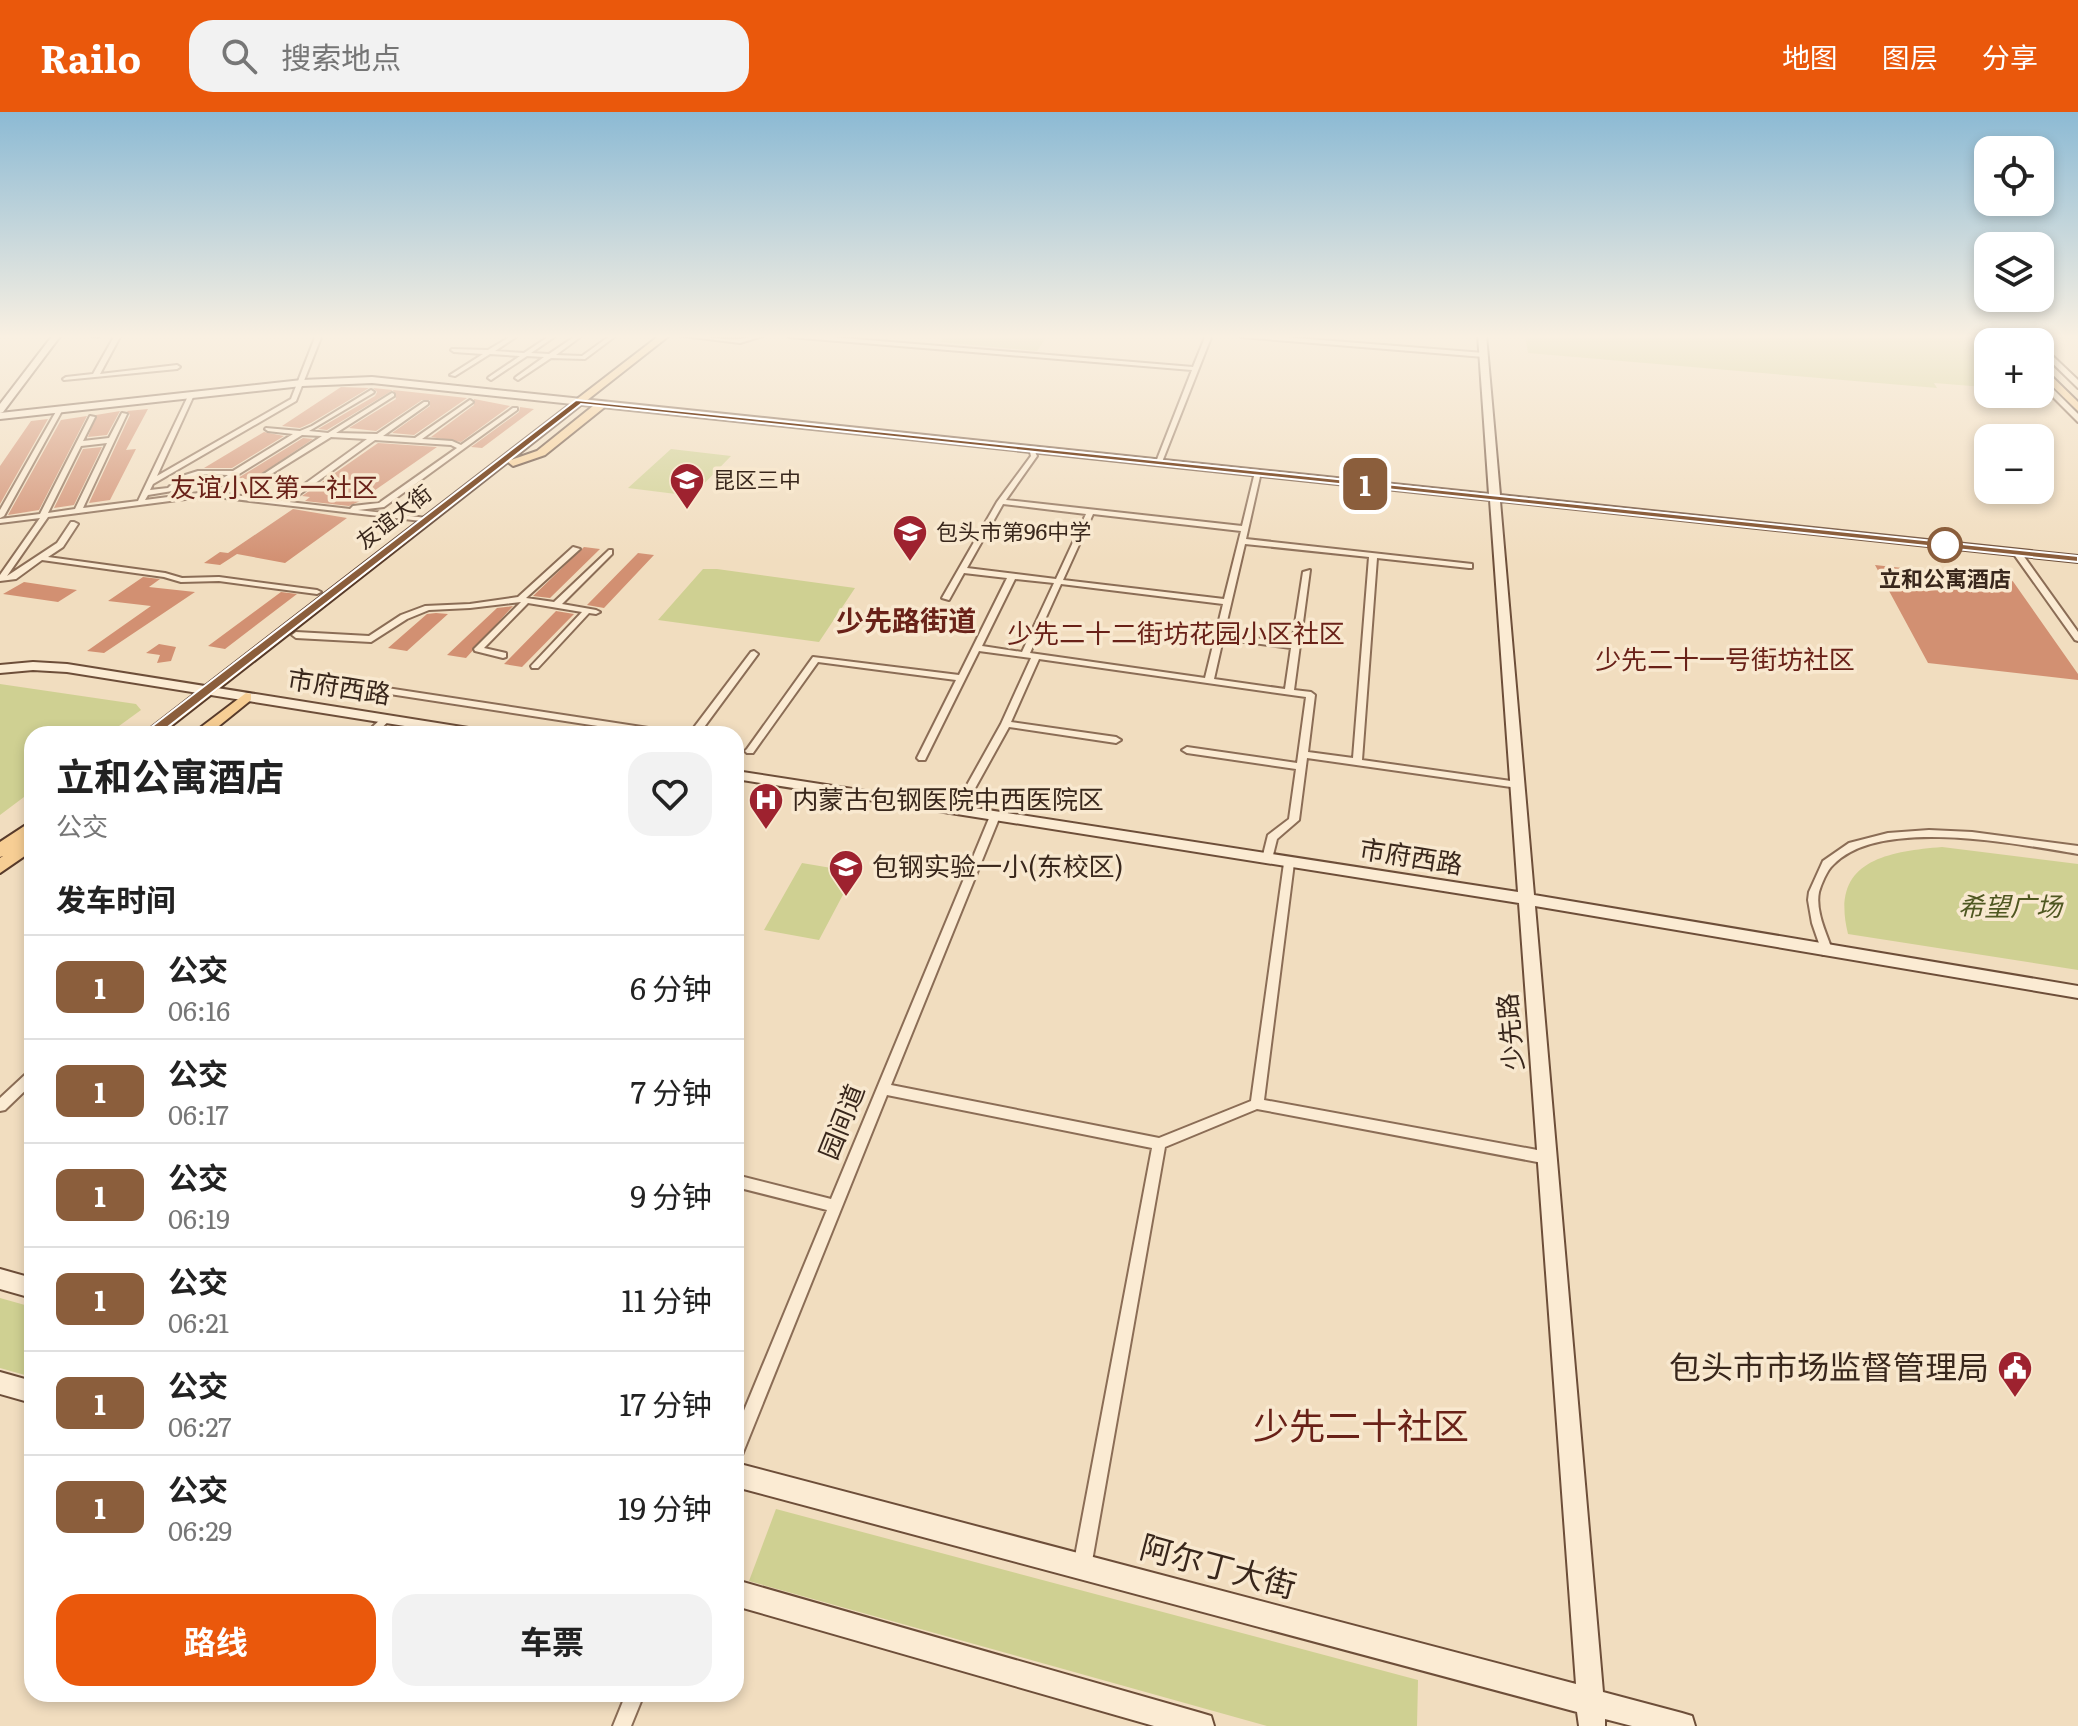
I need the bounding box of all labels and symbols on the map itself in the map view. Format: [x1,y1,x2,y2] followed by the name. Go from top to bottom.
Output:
[1339,458,1391,510] line badge: 1
[668,461,706,511] school or university icon: 昆区三中
[713,462,801,495] place label: 昆区三中
[170,466,378,505] district label: 友谊小区第一社区
[348,476,438,556] street label: 友谊大街
[891,513,929,563] school or university icon: 包头市第96中学
[936,514,1091,547] place label: 包头市第96中学
[1928,528,1962,562] marker: 立和公寓酒店
[1879,561,2011,594] place label: 立和公寓酒店
[836,598,976,640] district label: 少先路街道
[1007,612,1345,651] district label: 少先二十二街坊花园小区社区
[1595,638,1855,677] district label: 少先二十一号街坊社区
[285,657,394,712] street label: 市府西路
[792,778,1104,817] place label: 内蒙古包钢医院中西医院区
[747,781,785,831] hospital icon: 内蒙古包钢医院中西医院区
[1357,827,1466,882] street label: 市府西路
[872,845,1123,884] place label: 包钢实验一小(东校区)
[827,848,865,898] school or university icon: 包钢实验一小(东校区)
[1958,885,2064,924] park label: 希望广场
[1486,992,1531,1073] street label: 少先路
[807,1078,872,1165] street label: 园间道
[1669,1341,1989,1389] place label: 包头市市场监督管理局
[1996,1349,2034,1399] public building icon: 包头市市场监督管理局
[1253,1397,1469,1450] district label: 少先二十社区
[1135,1520,1302,1608] street label: 阿尔丁大街

